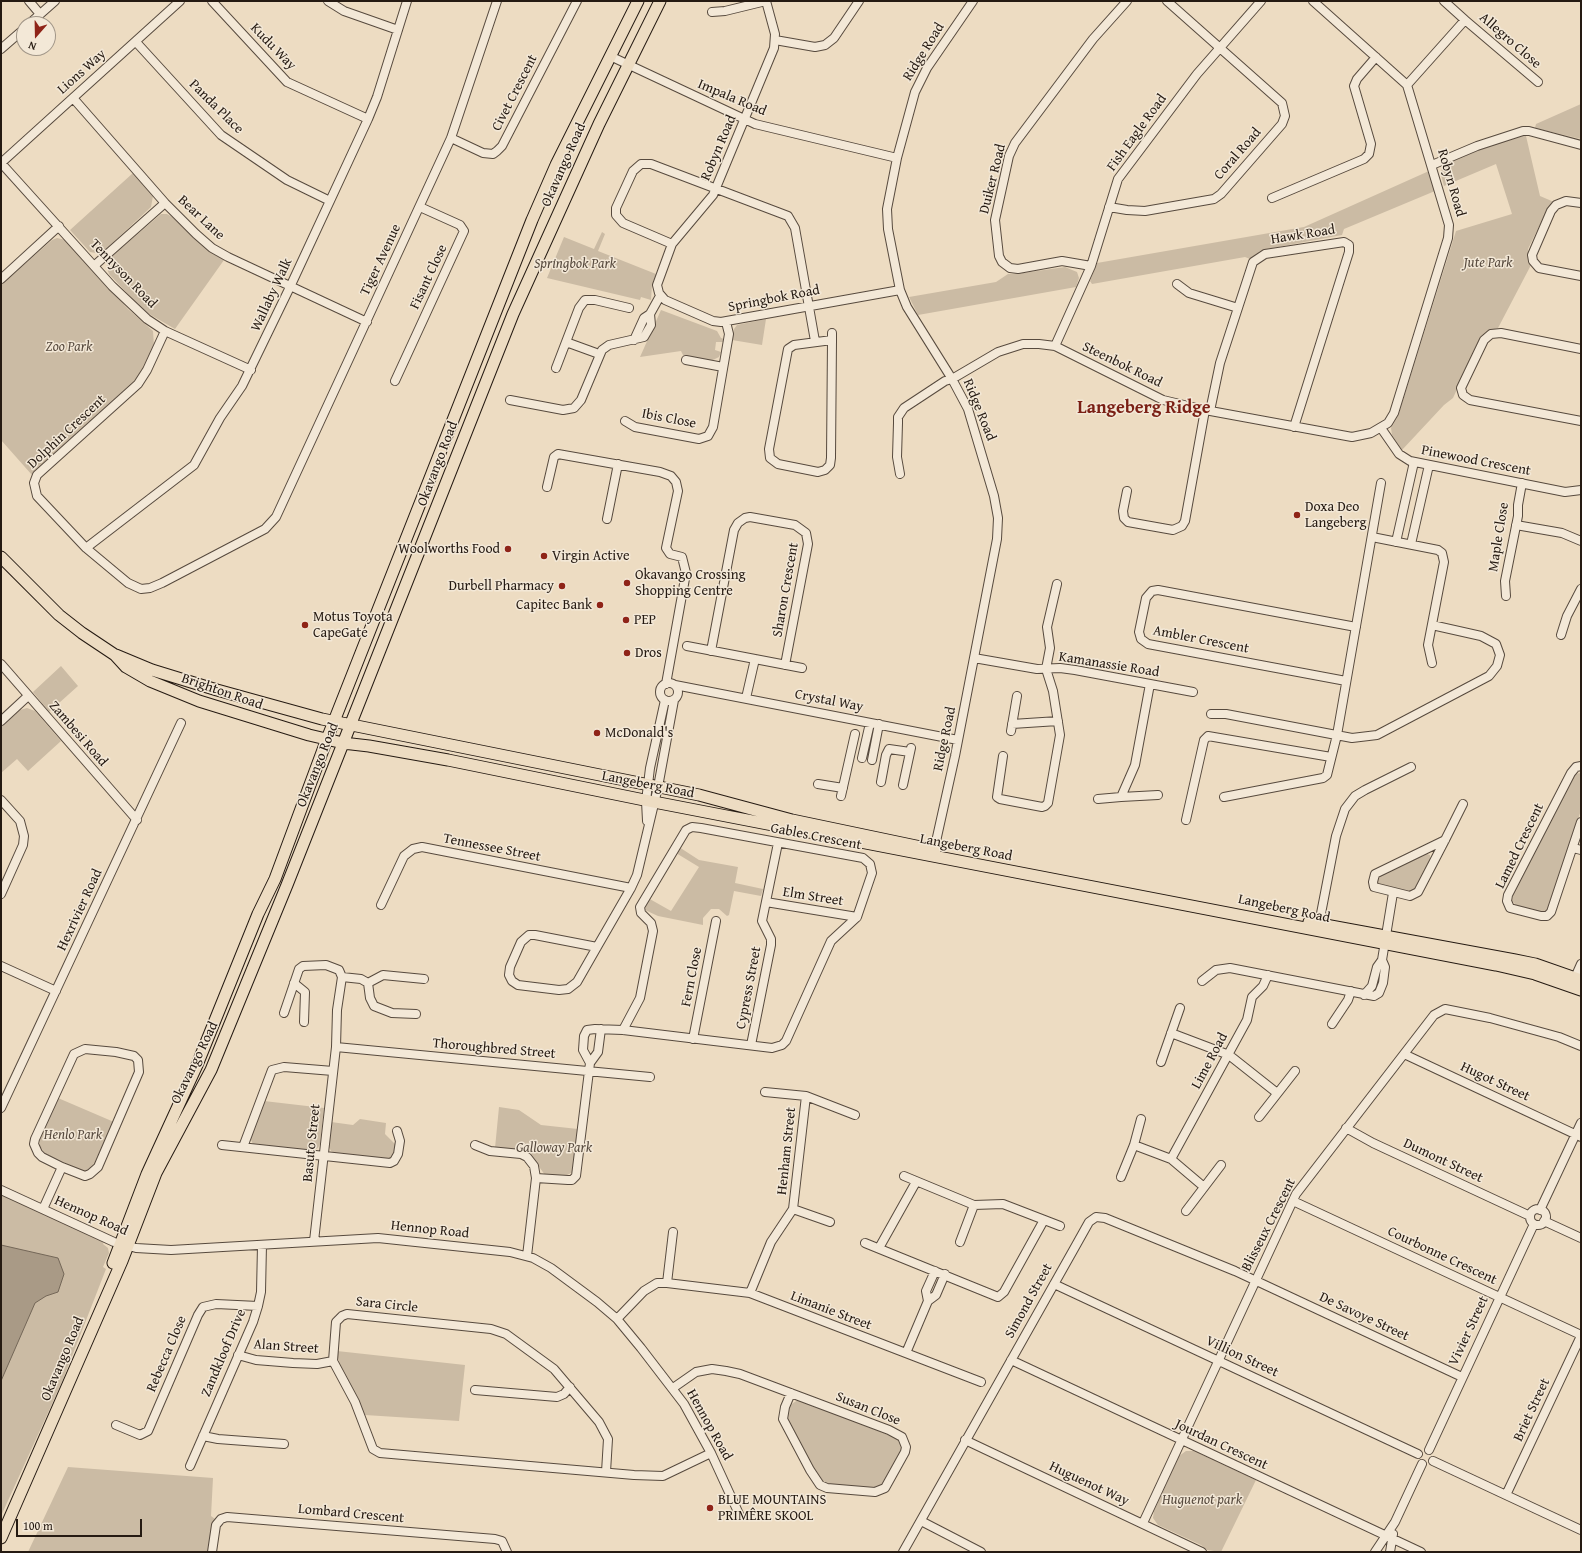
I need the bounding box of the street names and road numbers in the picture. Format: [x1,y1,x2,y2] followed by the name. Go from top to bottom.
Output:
[1476,10,1544,72] street label: Allegro Close
[246,20,300,74] street label: Kudu Way
[900,20,948,84] street label: Ridge Road
[54,46,110,98] street label: Lions Way
[489,52,541,134] street label: Civet Crescent
[185,76,247,138] street label: Panda Place
[695,76,769,120] street label: Impala Road
[1104,91,1170,175] street label: Fish Eagle Road
[698,113,740,183] street label: Robyn Road
[538,121,590,209] street label: Okavango Road
[1211,125,1265,183] street label: Coral Road
[976,142,1010,216] street label: Duiker Road
[1433,147,1469,219] street label: Robyn Road
[174,192,228,244] street label: Bear Lane
[357,221,405,299] street label: Tiger Avenue
[1270,222,1336,248] street label: Hawk Road
[86,236,160,312] street label: Tennyson Road
[407,242,451,312] street label: Fisant Close
[248,256,296,334] street label: Wallaby Walk
[727,282,821,316] street label: Springbok Road
[1079,338,1165,392] street label: Steenbok Road
[959,377,999,443] street label: Ridge Road
[24,392,110,472] street label: Dolphin Crescent
[640,406,698,432] street label: Ibis Close
[414,419,462,509] street label: Okavango Road
[1420,442,1532,480] street label: Pinewood Crescent
[1485,501,1513,573] street label: Maple Close
[769,541,803,639] street label: Sharon Crescent
[1152,622,1250,658] street label: Ambler Crescent
[1058,649,1160,681] street label: Kamanassie Road
[179,670,265,714] street label: Brighton Road
[793,686,865,716] street label: Crystal Way
[45,698,111,770] street label: Zambesi Road
[930,705,960,773] street label: Ridge Road
[293,720,343,810] street label: Okavango Road
[600,768,696,802] street label: Langeberg Road
[1492,801,1548,891] street label: Lamed Crescent
[769,820,863,854] street label: Gables Crescent
[442,830,542,866] street label: Tennessee Street
[918,831,1014,865] street label: Langeberg Road
[54,867,106,953] street label: Hexrivier Road
[782,884,844,910] street label: Elm Street
[1236,891,1332,927] street label: Langeberg Road
[733,945,765,1031] street label: Cypress Street
[678,946,706,1008] street label: Fern Close
[168,1019,222,1107] street label: Okavango Road
[1188,1030,1232,1092] street label: Lime Road
[432,1035,556,1063] street label: Thoroughbred Street
[1458,1059,1532,1105] street label: Hugot Street
[300,1103,324,1183] street label: Basuto Street
[774,1106,800,1196] street label: Henham Street
[1400,1135,1486,1187] street label: Dumont Street
[1238,1176,1300,1274] street label: Blisseux Crescent
[52,1192,130,1240] street label: Hennop Road
[390,1218,470,1242] street label: Hennop Road
[1385,1223,1499,1289] street label: Courbonne Crescent
[1001,1261,1057,1341] street label: Simond Street
[788,1288,874,1334] street label: Limanie Street
[1316,1289,1412,1345] street label: De Savoye Street
[355,1293,419,1317] street label: Sara Circle
[1446,1294,1492,1368] street label: Vivier Street
[198,1307,250,1399] street label: Zandkloof Drive
[143,1313,191,1395] street label: Rebecca Close
[38,1314,88,1404] street label: Okavango Road
[1203,1333,1281,1381] street label: Villion Street
[253,1336,319,1358] street label: Alan Street
[1510,1376,1554,1444] street label: Briet Street
[683,1387,735,1463] street label: Hennop Road
[833,1388,903,1430] street label: Susan Close
[1172,1416,1270,1474] street label: Jourdan Crescent
[1047,1458,1131,1510] street label: Huguenot Way
[297,1501,405,1527] street label: Lombard Crescent

